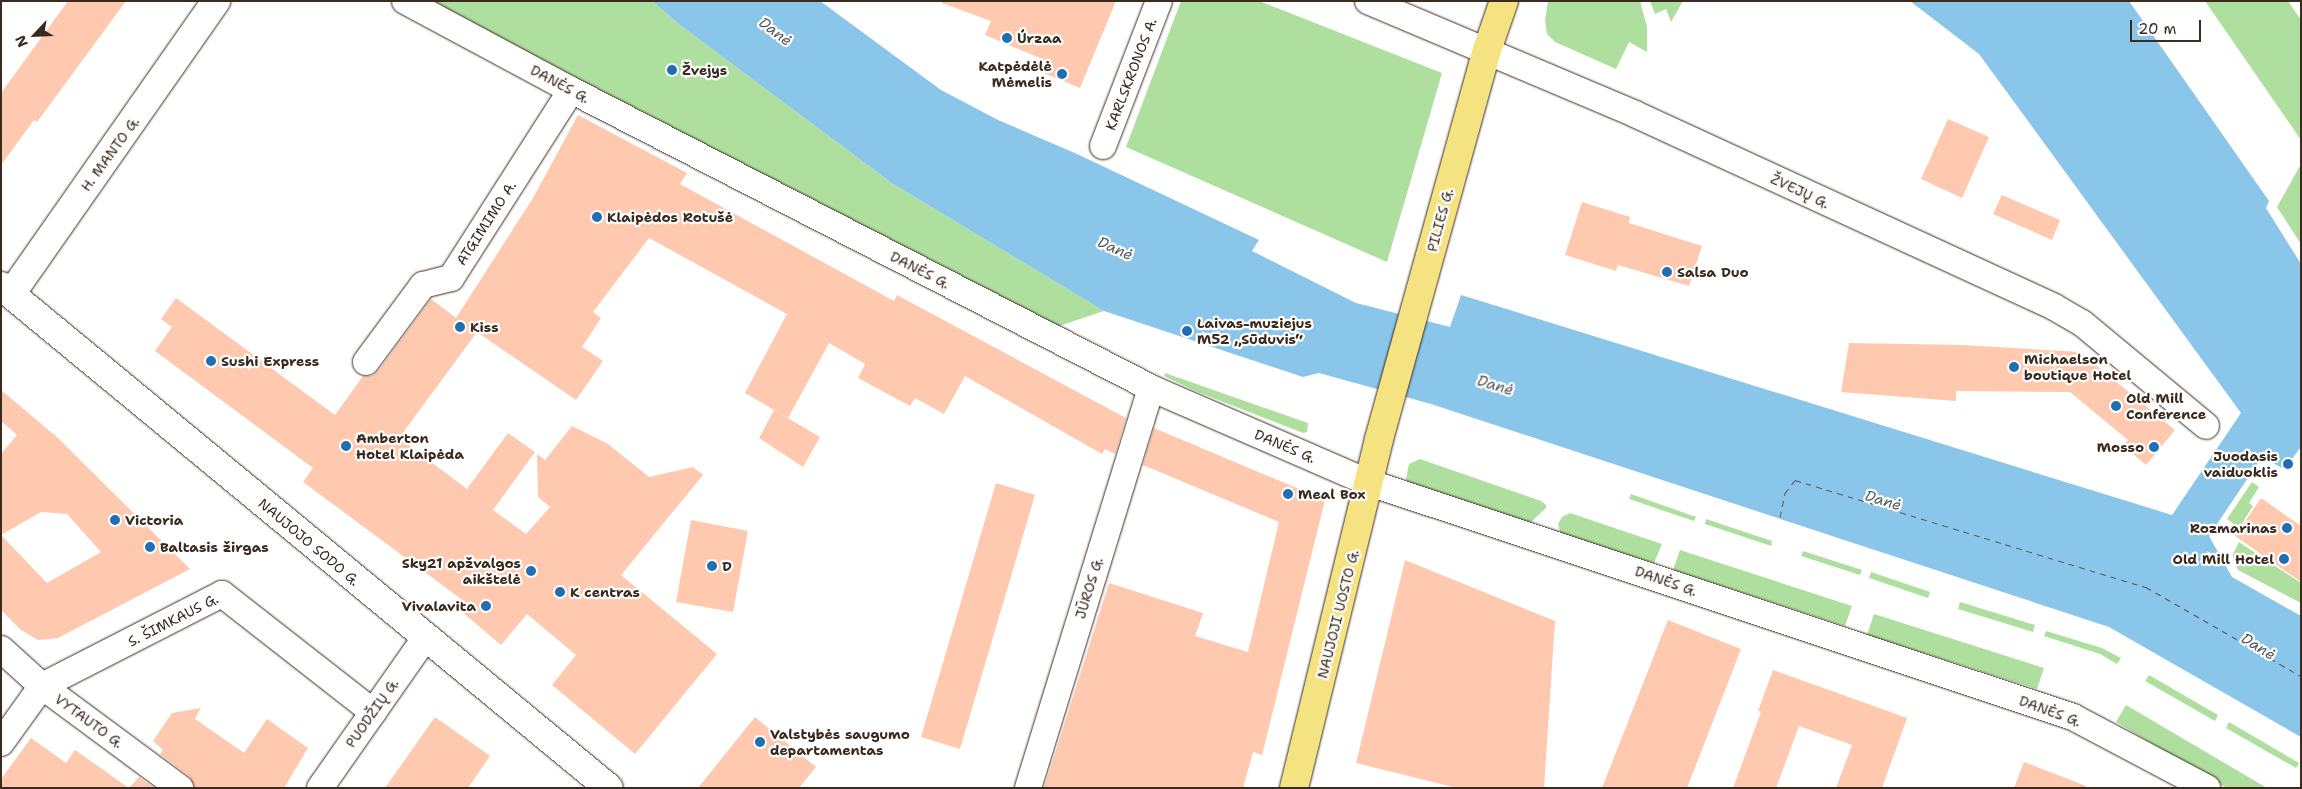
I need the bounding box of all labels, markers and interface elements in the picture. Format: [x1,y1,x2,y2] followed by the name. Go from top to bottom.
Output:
[10,10,60,60] north arrow
[2132,10,2203,42] scale bar
[755,14,795,50] water label: Danė
[1102,16,1160,132] street label: KARLSKRONOS A.
[2138,19,2177,39] text: 20 m
[1017,30,1062,46] place label: Úrzaa
[1001,32,1013,44] marker: Úrzaa
[11,33,32,50] text: N
[978,58,1052,90] place label: Katpėdėlė Mėmelis
[528,61,592,107] street label: DANĖS G.
[682,62,727,78] place label: Žvejys
[666,64,678,76] marker: Žvejys
[1056,68,1068,80] marker: Katpėdėlė Mėmelis
[77,113,143,195] street label: H. MANTO G.
[1768,170,1832,212] street label: ŽVEJŲ G.
[452,178,520,268] street label: ATGIMIMO A.
[1423,186,1457,254] street label: PILIES G.
[607,209,733,225] place label: Klaipėdos Rotušė
[591,211,603,223] marker: Klaipėdos Rotušė
[1095,233,1135,265] water label: Danė
[887,248,953,292] street label: DANĖS G.
[1677,264,1749,280] place label: Salsa Duo
[1661,266,1673,278] marker: Salsa Duo
[1197,315,1312,348] place label: Laivas-muziejus M52 „Sūduvis“
[470,319,499,335] place label: Kiss
[454,321,466,333] marker: Kiss
[1181,325,1193,337] marker: Laivas-muziejus M52 „Sūduvis“
[2024,351,2131,384] place label: Michaelson boutique Hotel
[221,353,319,369] place label: Sushi Express
[205,355,217,367] marker: Sushi Express
[2008,361,2020,373] marker: Michaelson boutique Hotel
[1475,372,1515,400] water label: Danė
[2126,390,2206,422] place label: Old Mill Conference
[2110,400,2122,412] marker: Old Mill Conference
[1252,426,1318,466] street label: DANĖS G.
[356,430,464,462] place label: Amberton Hotel Klaipėda
[2097,439,2144,455] place label: Mosso
[340,440,352,452] marker: Amberton Hotel Klaipėda
[2148,441,2160,453] marker: Mosso
[2204,448,2278,481] place label: Juodasis vaiduoklis
[2282,458,2294,470] marker: Juodasis vaiduoklis
[1298,486,1365,502] place label: Meal Box
[1863,487,1903,515] water label: Danė
[1282,488,1294,500] marker: Meal Box
[255,495,363,589] street label: NAUJOJO SODO G.
[125,512,183,528] place label: Victoria
[109,514,121,526] marker: Victoria
[2190,520,2277,536] place label: Rozmarinas
[2281,522,2293,534] marker: Rozmarinas
[160,539,269,555] place label: Baltasis žirgas
[144,541,156,553] marker: Baltasis žirgas
[1314,548,1362,680] street label: NAUJOJI UOSTO G.
[2173,551,2274,567] place label: Old Mill Hotel
[2278,553,2290,565] marker: Old Mill Hotel
[402,555,521,588] place label: Sky21 apžvalgos aikštelė
[1072,555,1106,621] street label: JŪROS G.
[722,558,732,574] place label: D
[706,560,718,572] marker: D
[1633,563,1699,599] street label: DANĖS G.
[525,565,537,577] marker: Sky21 apžvalgos aikštelė
[570,584,640,600] place label: K centras
[554,586,566,598] marker: K centras
[125,590,221,650] street label: S. ŠIMKAUS G.
[402,598,476,614] place label: Vivalavita
[480,600,492,612] marker: Vivalavita
[2238,630,2278,664] water label: Danė
[342,675,402,751] street label: PUODŽIŲ G.
[51,690,127,752] street label: VYTAUTO G.
[2017,692,2083,730] street label: DANĖS G.
[770,726,910,759] place label: Valstybės saugumo departamentas
[754,736,766,748] marker: Valstybės saugumo departamentas

